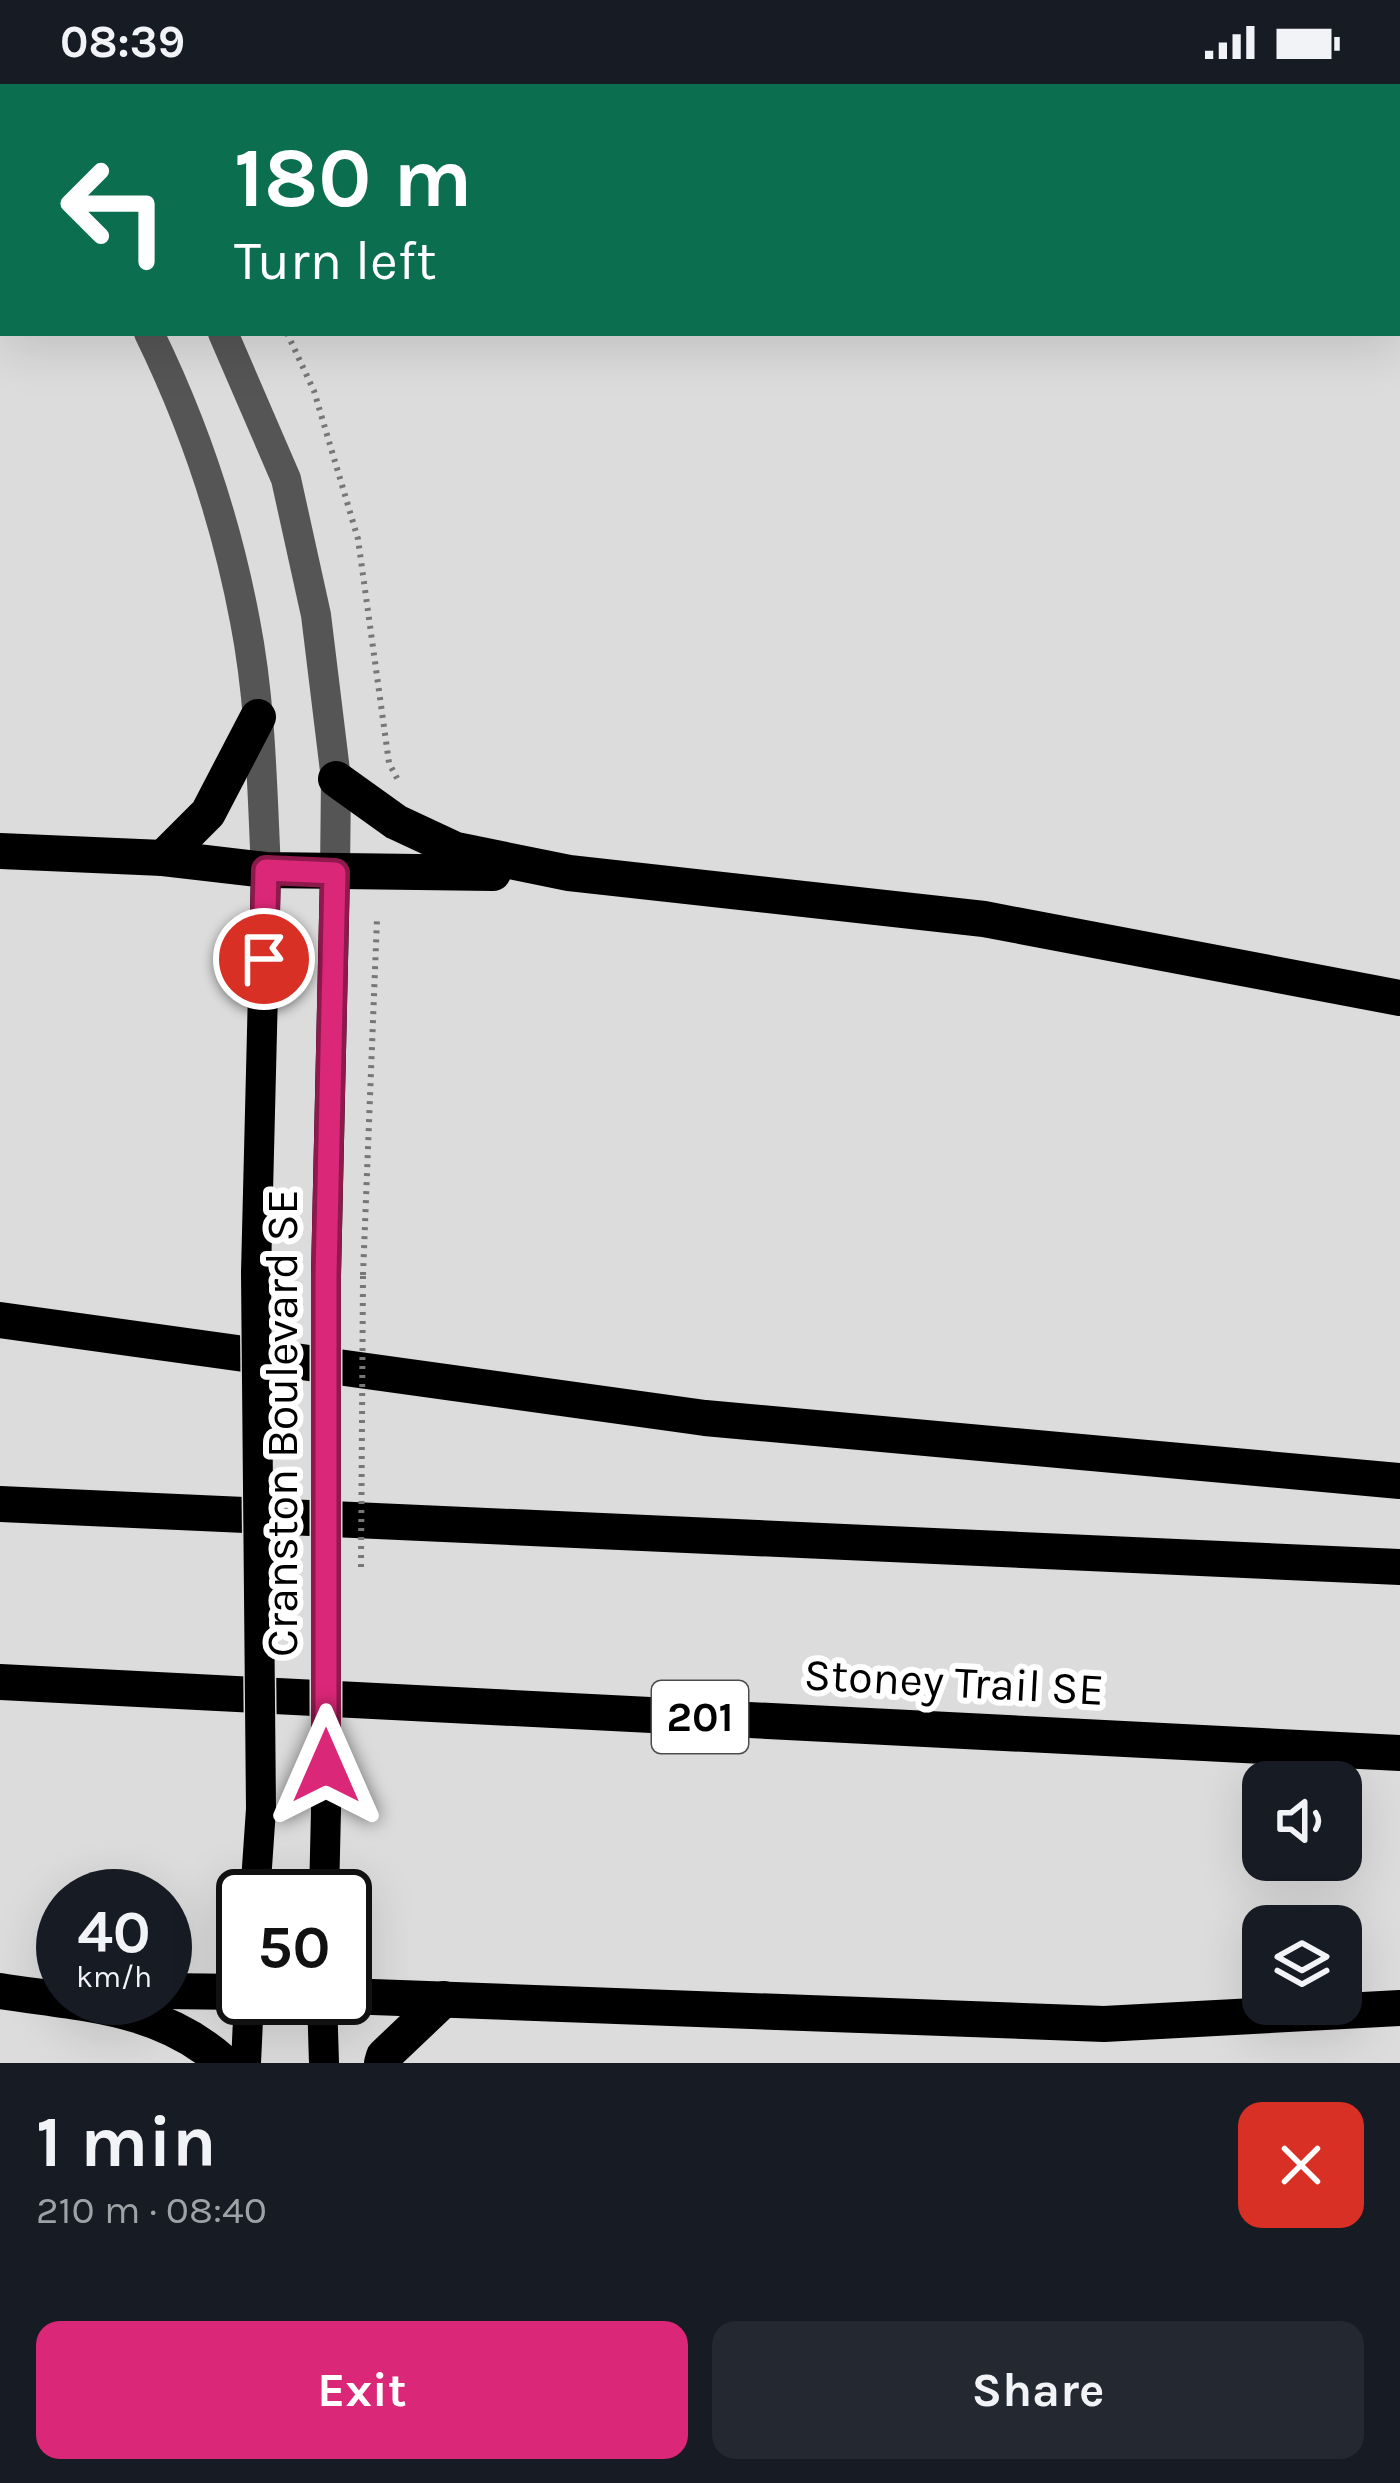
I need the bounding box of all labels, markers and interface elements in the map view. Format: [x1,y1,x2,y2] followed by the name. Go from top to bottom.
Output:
[60,16,185,68] text: 08:39
[234,129,472,227] text: 180 m
[36,132,192,288] icon: left
[234,229,437,293] text: Turn left
[213,908,315,1010] pin
[231,926,297,992] icon: arrive
[256,1189,308,1657] street label: Cranston Boulevard SE
[803,1648,1105,1717] street label: Stoney Trail SE
[652,1681,748,1753] road number: 201
[263,1703,389,1829] position arrow
[1242,1761,1362,2025] map controls
[1242,1761,1362,1881] button: sound
[216,1869,372,2025] speed limit sign: 50
[77,1897,151,1967] text: 40
[1242,1905,1362,2025] button: layers
[76,1959,152,1995] text: km/h
[36,2100,217,2184] text: 1 min
[1238,2102,1364,2228] button: close
[36,2187,267,2233] text: 210 m · 08:40
[36,2321,688,2459] button: Exit
[712,2321,1364,2459] button: Share

